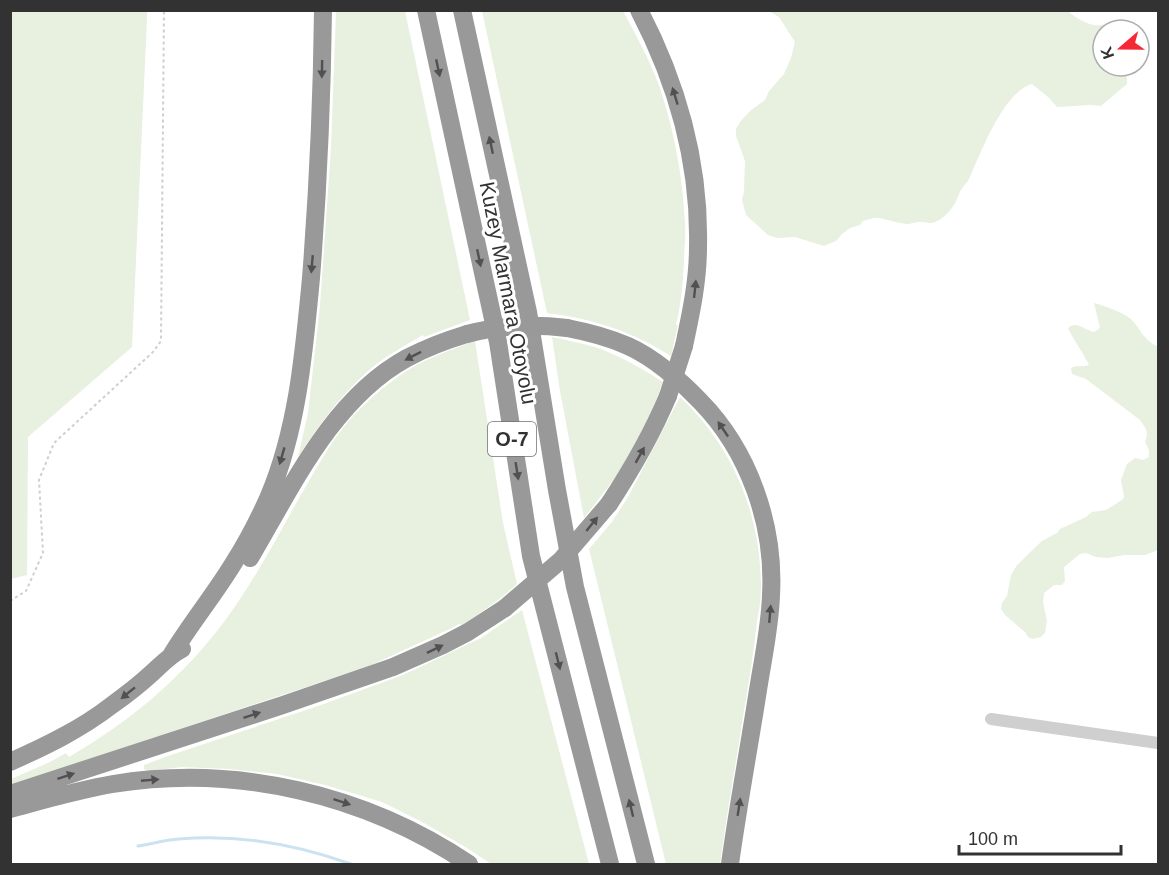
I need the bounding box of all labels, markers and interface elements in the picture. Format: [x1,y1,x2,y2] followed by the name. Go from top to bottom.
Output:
[1091,18,1151,78] north arrow
[1097,44,1117,61] text: K
[434,58,443,77] one-way arrow
[318,59,327,78] one-way arrow
[670,87,679,105] one-way arrow
[486,135,495,154] one-way arrow
[476,180,541,406] street label: Kuzey Marmara Otoyolu
[475,249,485,268] one-way arrow
[307,254,317,273] one-way arrow
[690,279,700,298] one-way arrow
[404,350,422,360] one-way arrow
[488,422,536,456] road number: O-7
[717,422,729,438] one-way arrow
[635,446,645,463] one-way arrow
[277,447,286,465] one-way arrow
[513,461,522,480] one-way arrow
[586,516,599,532] one-way arrow
[765,605,775,624] one-way arrow
[426,645,443,654] one-way arrow
[553,652,563,671] one-way arrow
[120,686,136,699] one-way arrow
[243,710,261,720] one-way arrow
[57,770,75,780] one-way arrow
[140,775,159,785] one-way arrow
[735,797,744,816] one-way arrow
[333,798,351,808] one-way arrow
[626,799,636,817] one-way arrow
[959,818,1121,856] scale bar
[968,829,1018,849] text: 100 m

